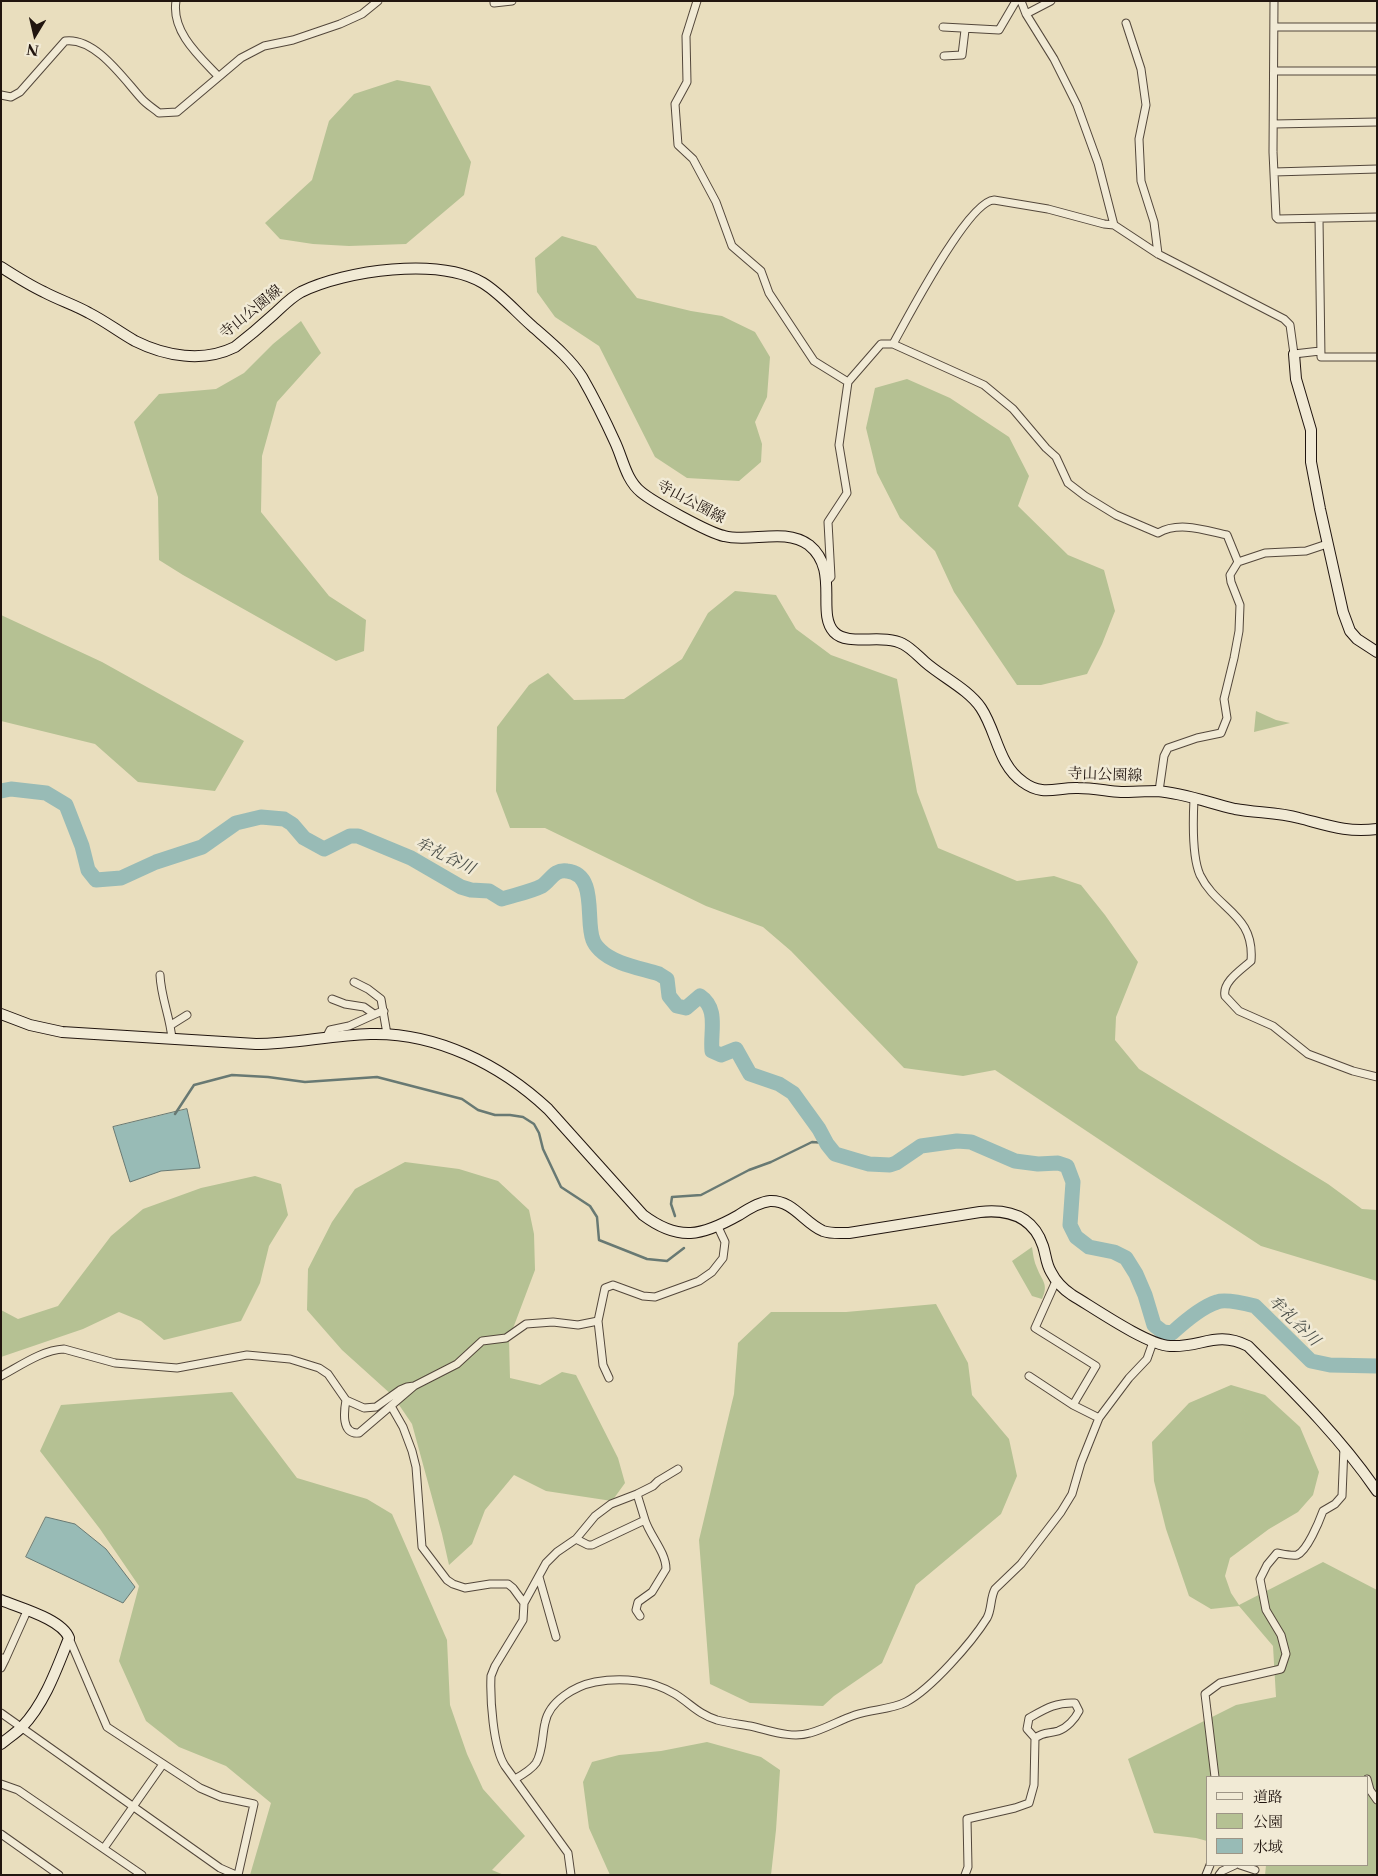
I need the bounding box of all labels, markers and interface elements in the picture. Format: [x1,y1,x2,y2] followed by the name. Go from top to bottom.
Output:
[10,10,60,60] north arrow
[25,40,40,60] text: N
[216,281,286,343] street label: 寺山公園線
[654,476,728,528] street label: 寺山公園線
[1067,765,1143,785] street label: 寺山公園線
[412,833,478,879] water label: 牟礼谷川
[1264,1292,1324,1350] water label: 牟礼谷川
[1206,1776,1368,1866] legend
[1253,1787,1283,1806] text: 道路
[1253,1812,1283,1831] text: 公園
[1253,1837,1283,1856] text: 水域

